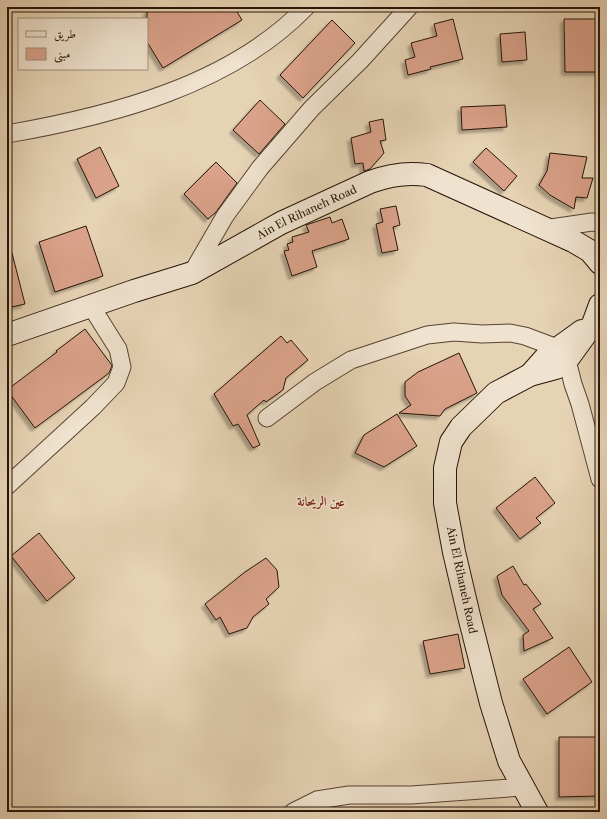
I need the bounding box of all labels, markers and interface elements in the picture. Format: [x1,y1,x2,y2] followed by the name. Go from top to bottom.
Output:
[18,18,148,70] legend
[54,26,76,42] text: طريق
[54,46,70,63] text: مبنى
[253,182,359,243] street label: Ain El Rihaneh Road
[297,493,345,510] district label: عين الريحانة
[444,524,480,635] street label: Ain El Rihaneh Road

